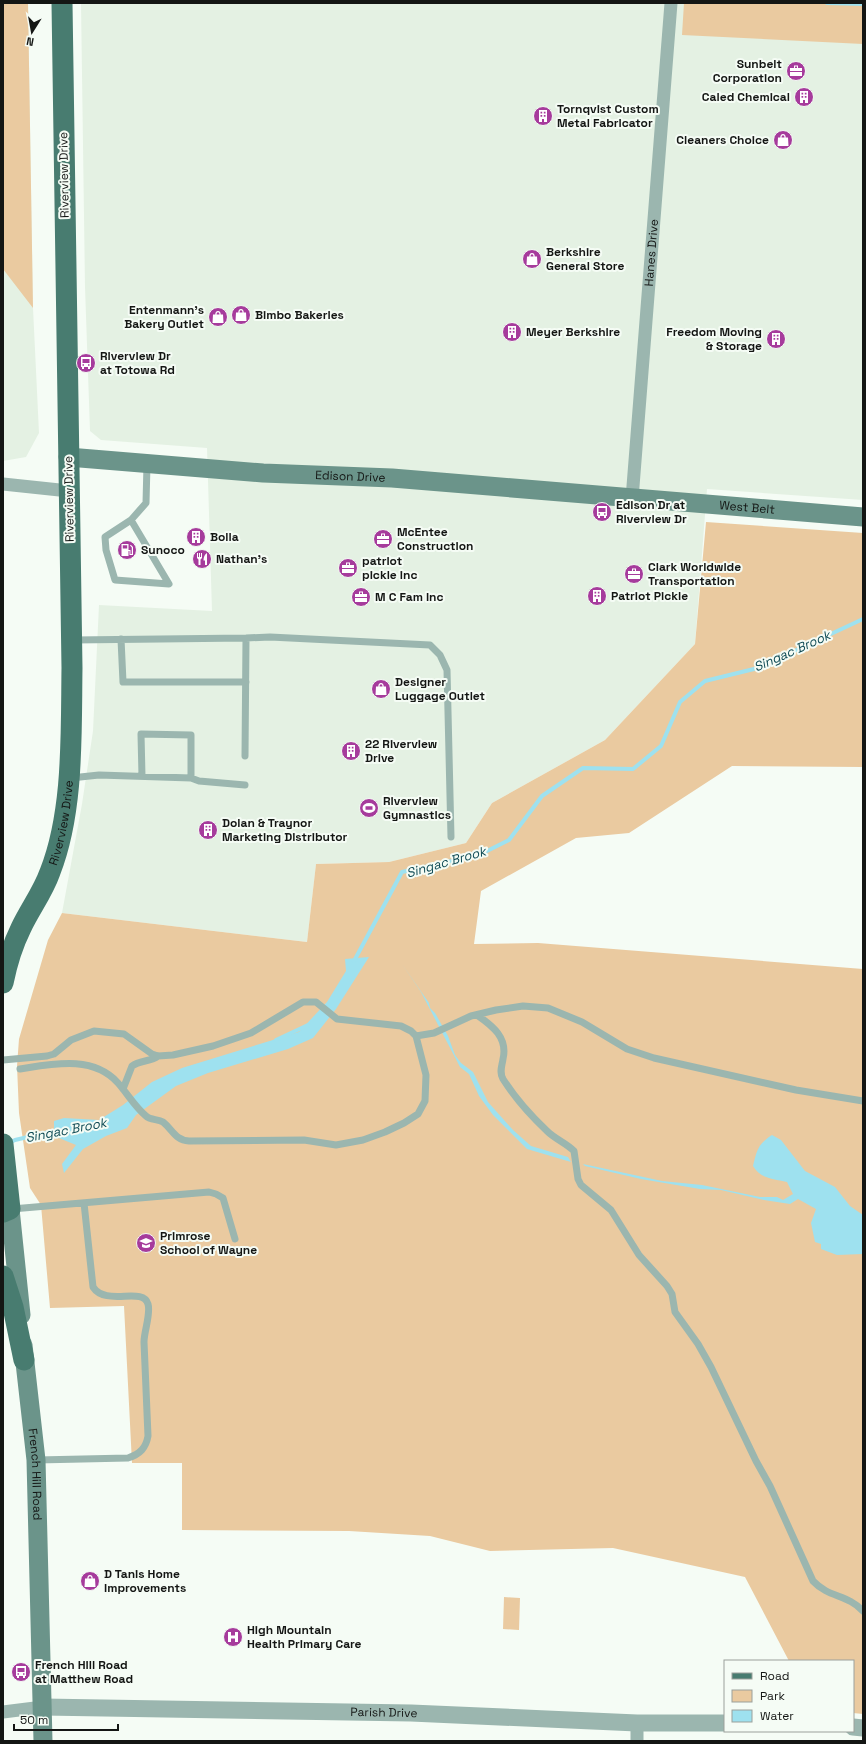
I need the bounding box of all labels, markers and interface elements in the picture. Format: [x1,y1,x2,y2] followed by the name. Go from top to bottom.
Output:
[12,12,52,52] north arrow
[25,34,35,49] text: N
[713,56,782,86] place label: Sunbelt Corporation
[785,60,807,82] office icon: Sunbelt Corporation
[793,86,815,108] building icon: Caled Chemical
[702,89,790,105] place label: Caled Chemical
[557,101,659,131] place label: Tornqvist Custom Metal Fabricator
[532,105,554,127] building icon: Tornqvist Custom Metal Fabricator
[772,129,794,151] shop icon: Cleaners Choice
[55,132,73,218] street label: Riverview Drive
[676,132,769,148] place label: Cleaners Choice
[641,219,662,287] street label: Hanes Drive
[546,244,624,274] place label: Berkshire General Store
[521,248,543,270] shop icon: Berkshire General Store
[124,302,204,332] place label: Entenmann's Bakery Outlet
[230,304,252,326] shop icon: Bimbo Bakeries
[207,306,229,328] shop icon: Entenmann's Bakery Outlet
[255,307,344,323] place label: Bimbo Bakeries
[501,321,523,343] building icon: Meyer Berkshire
[526,324,620,340] place label: Meyer Berkshire
[666,324,762,354] place label: Freedom Moving & Storage
[765,328,787,350] building icon: Freedom Moving & Storage
[100,348,175,378] place label: Riverview Dr at Totowa Rd
[75,352,97,374] bus stop icon: Riverview Dr at Totowa Rd
[60,456,78,542] street label: Riverview Drive
[315,467,386,486] street label: Edison Drive
[616,497,687,527] place label: Edison Dr at Riverview Dr
[719,497,775,518] street label: West Belt
[591,501,613,523] bus stop icon: Edison Dr at Riverview Dr
[397,524,474,554] place label: McEntee Construction
[185,526,207,548] building icon: Bolla
[372,528,394,550] office icon: McEntee Construction
[210,529,239,545] place label: Bolla
[116,539,138,561] fuel station icon: Sunoco
[141,542,185,558] place label: Sunoco
[191,548,213,570] restaurant icon: Nathan's
[216,551,267,567] place label: Nathan's
[362,553,417,583] place label: patriot pickle inc
[337,557,359,579] office icon: patriot pickle inc
[648,559,741,589] place label: Clark Worldwide Transportation
[623,563,645,585] office icon: Clark Worldwide Transportation
[586,585,608,607] building icon: Patriot Pickle
[350,586,372,608] office icon: M C Fam Inc
[611,588,688,604] place label: Patriot Pickle
[375,589,444,605] place label: M C Fam Inc
[751,626,835,675] water label: Singac Brook
[395,674,485,704] place label: Designer Luggage Outlet
[370,678,392,700] shop icon: Designer Luggage Outlet
[365,736,437,766] place label: 22 Riverview Drive
[340,740,362,762] building icon: 22 Riverview Drive
[45,780,77,867] street label: Riverview Drive
[383,793,451,823] place label: Riverview Gymnastics
[358,797,380,819] sports icon: Riverview Gymnastics
[222,815,348,845] place label: Dolan & Traynor Marketing Distributor
[197,819,219,841] building icon: Dolan & Traynor Marketing Distributor
[404,842,490,882] water label: Singac Brook
[24,1113,110,1146] water label: Singac Brook
[160,1228,257,1258] place label: Primrose School of Wayne
[135,1232,157,1254] school or university icon: Primrose School of Wayne
[24,1427,46,1521] street label: French Hill Road
[104,1566,186,1596] place label: D Tanis Home Improvements
[79,1570,101,1592] shop icon: D Tanis Home Improvements
[247,1622,362,1652] place label: High Mountain Health Primary Care
[222,1626,244,1648] hospital icon: High Mountain Health Primary Care
[35,1657,133,1687] place label: French Hill Road at Matthew Road
[724,1660,854,1732] legend
[10,1661,32,1683] bus stop icon: French Hill Road at Matthew Road
[760,1668,789,1684] text: Road
[760,1688,785,1704] text: Park
[350,1704,418,1721] street label: Parish Drive
[14,1706,118,1732] scale bar
[760,1708,794,1724] text: Water
[20,1712,48,1728] text: 50 m

